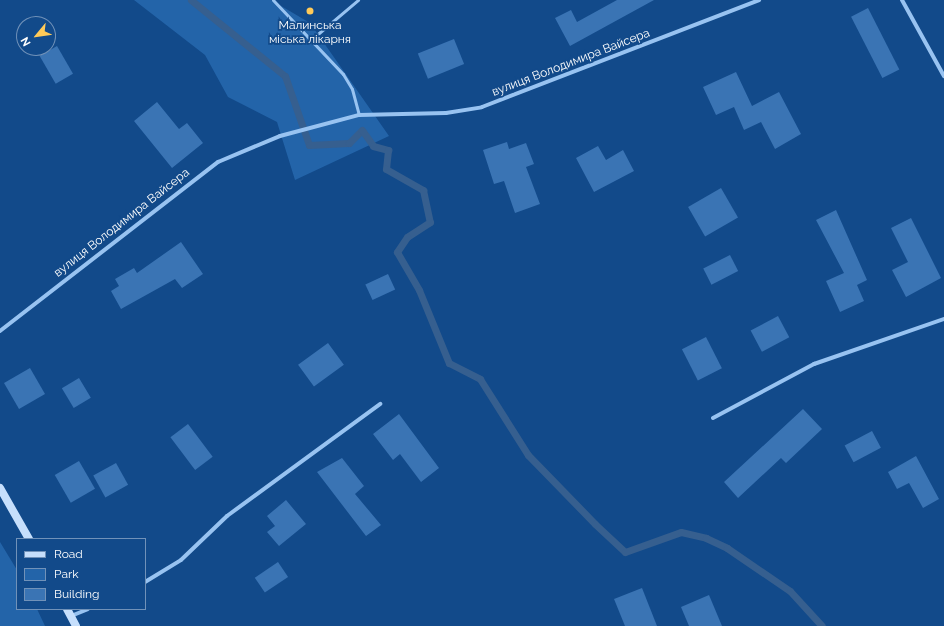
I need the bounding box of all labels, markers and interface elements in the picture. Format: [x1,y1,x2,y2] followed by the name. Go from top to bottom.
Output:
[304,5,316,17] marker: Малинська міська лікарня
[16,16,56,56] north arrow
[269,19,351,47] place label: Малинська міська лікарня
[490,26,652,100] street label: вулиця Володимира Вайсера
[18,35,34,48] text: N
[51,166,193,280] street label: вулиця Володимира Вайсера
[16,538,146,610] legend
[54,547,83,561] text: Road
[54,567,79,581] text: Park
[54,587,100,601] text: Building

